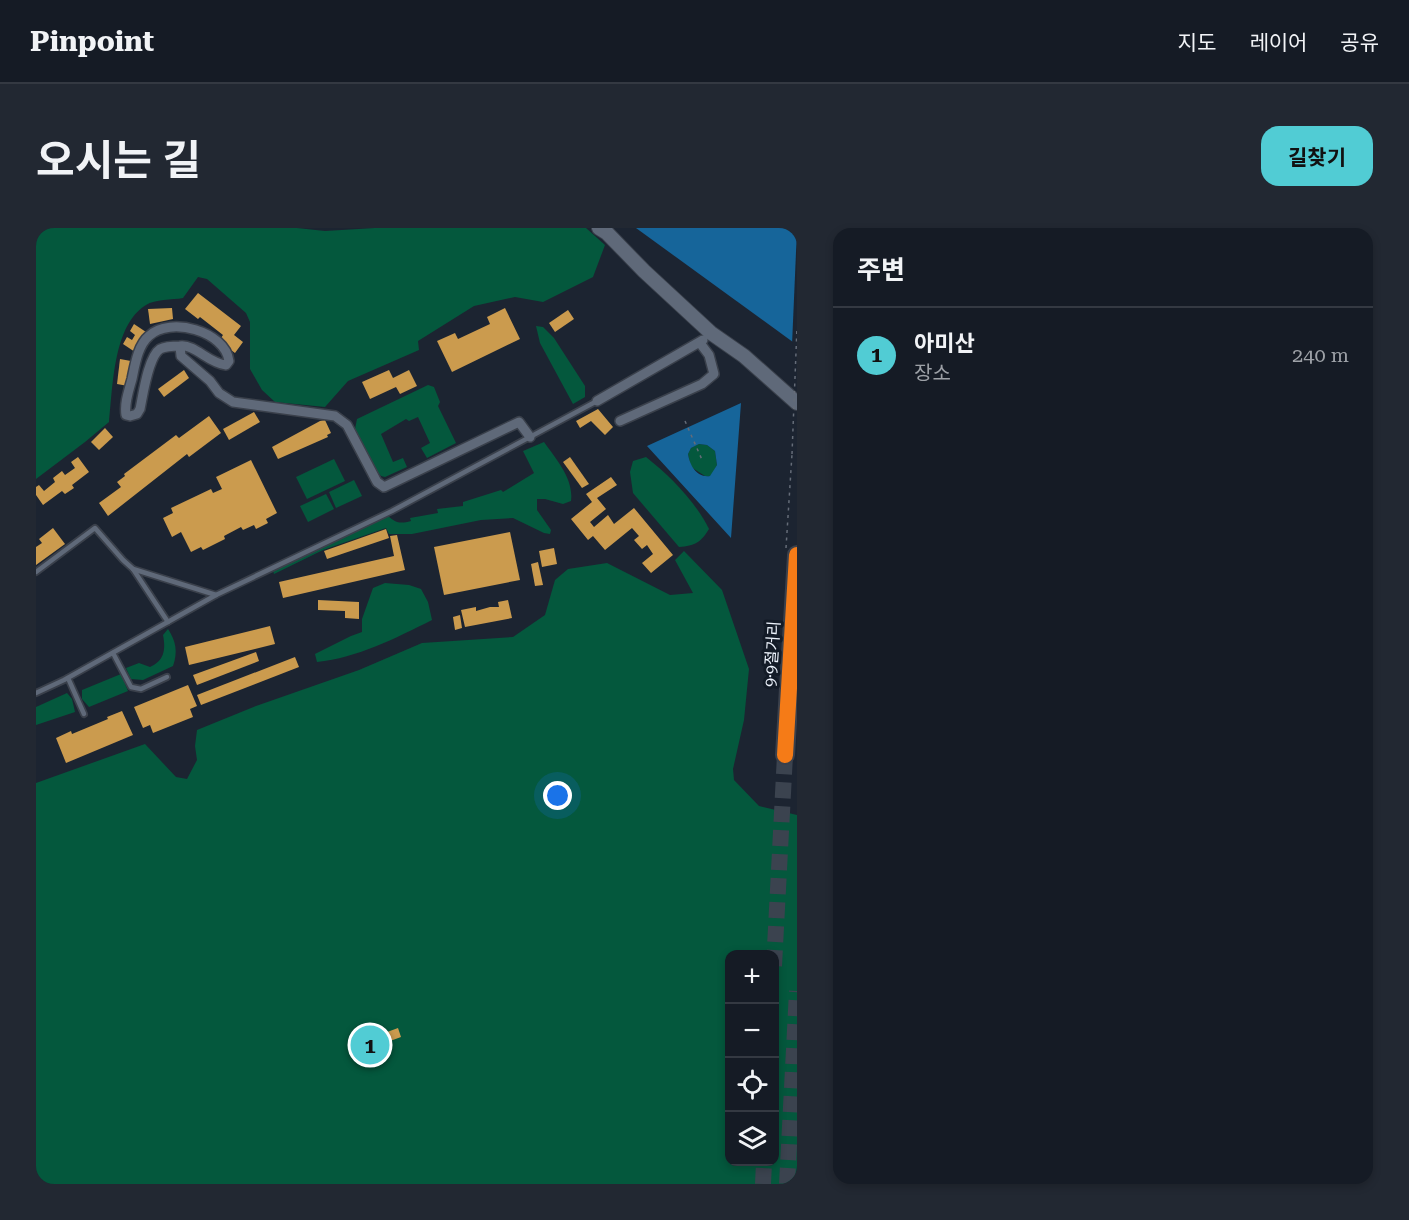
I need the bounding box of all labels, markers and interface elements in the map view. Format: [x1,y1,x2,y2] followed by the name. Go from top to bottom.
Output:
[30,25,154,58] text: Pinpoint
[1178,31,1216,55] text: 지도
[1249,31,1307,55] text: 레이어
[1340,31,1379,55] text: 공유
[1261,126,1373,186] button: 길찾기
[36,136,201,185] text: 오시는 길
[857,255,905,285] text: 주변
[914,331,975,356] text: 아미산
[871,343,882,367] text: 1
[1292,343,1349,367] text: 240 m
[914,361,951,385] text: 장소
[760,620,784,688] street label: 9·9절거리
[543,781,572,810] your location
[725,950,779,1166] map controls
[725,950,779,1004] button: +
[725,1004,779,1058] button: −
[350,1022,390,1068] pin: 1
[725,1058,779,1112] button: locate
[725,1112,779,1166] button: layers

